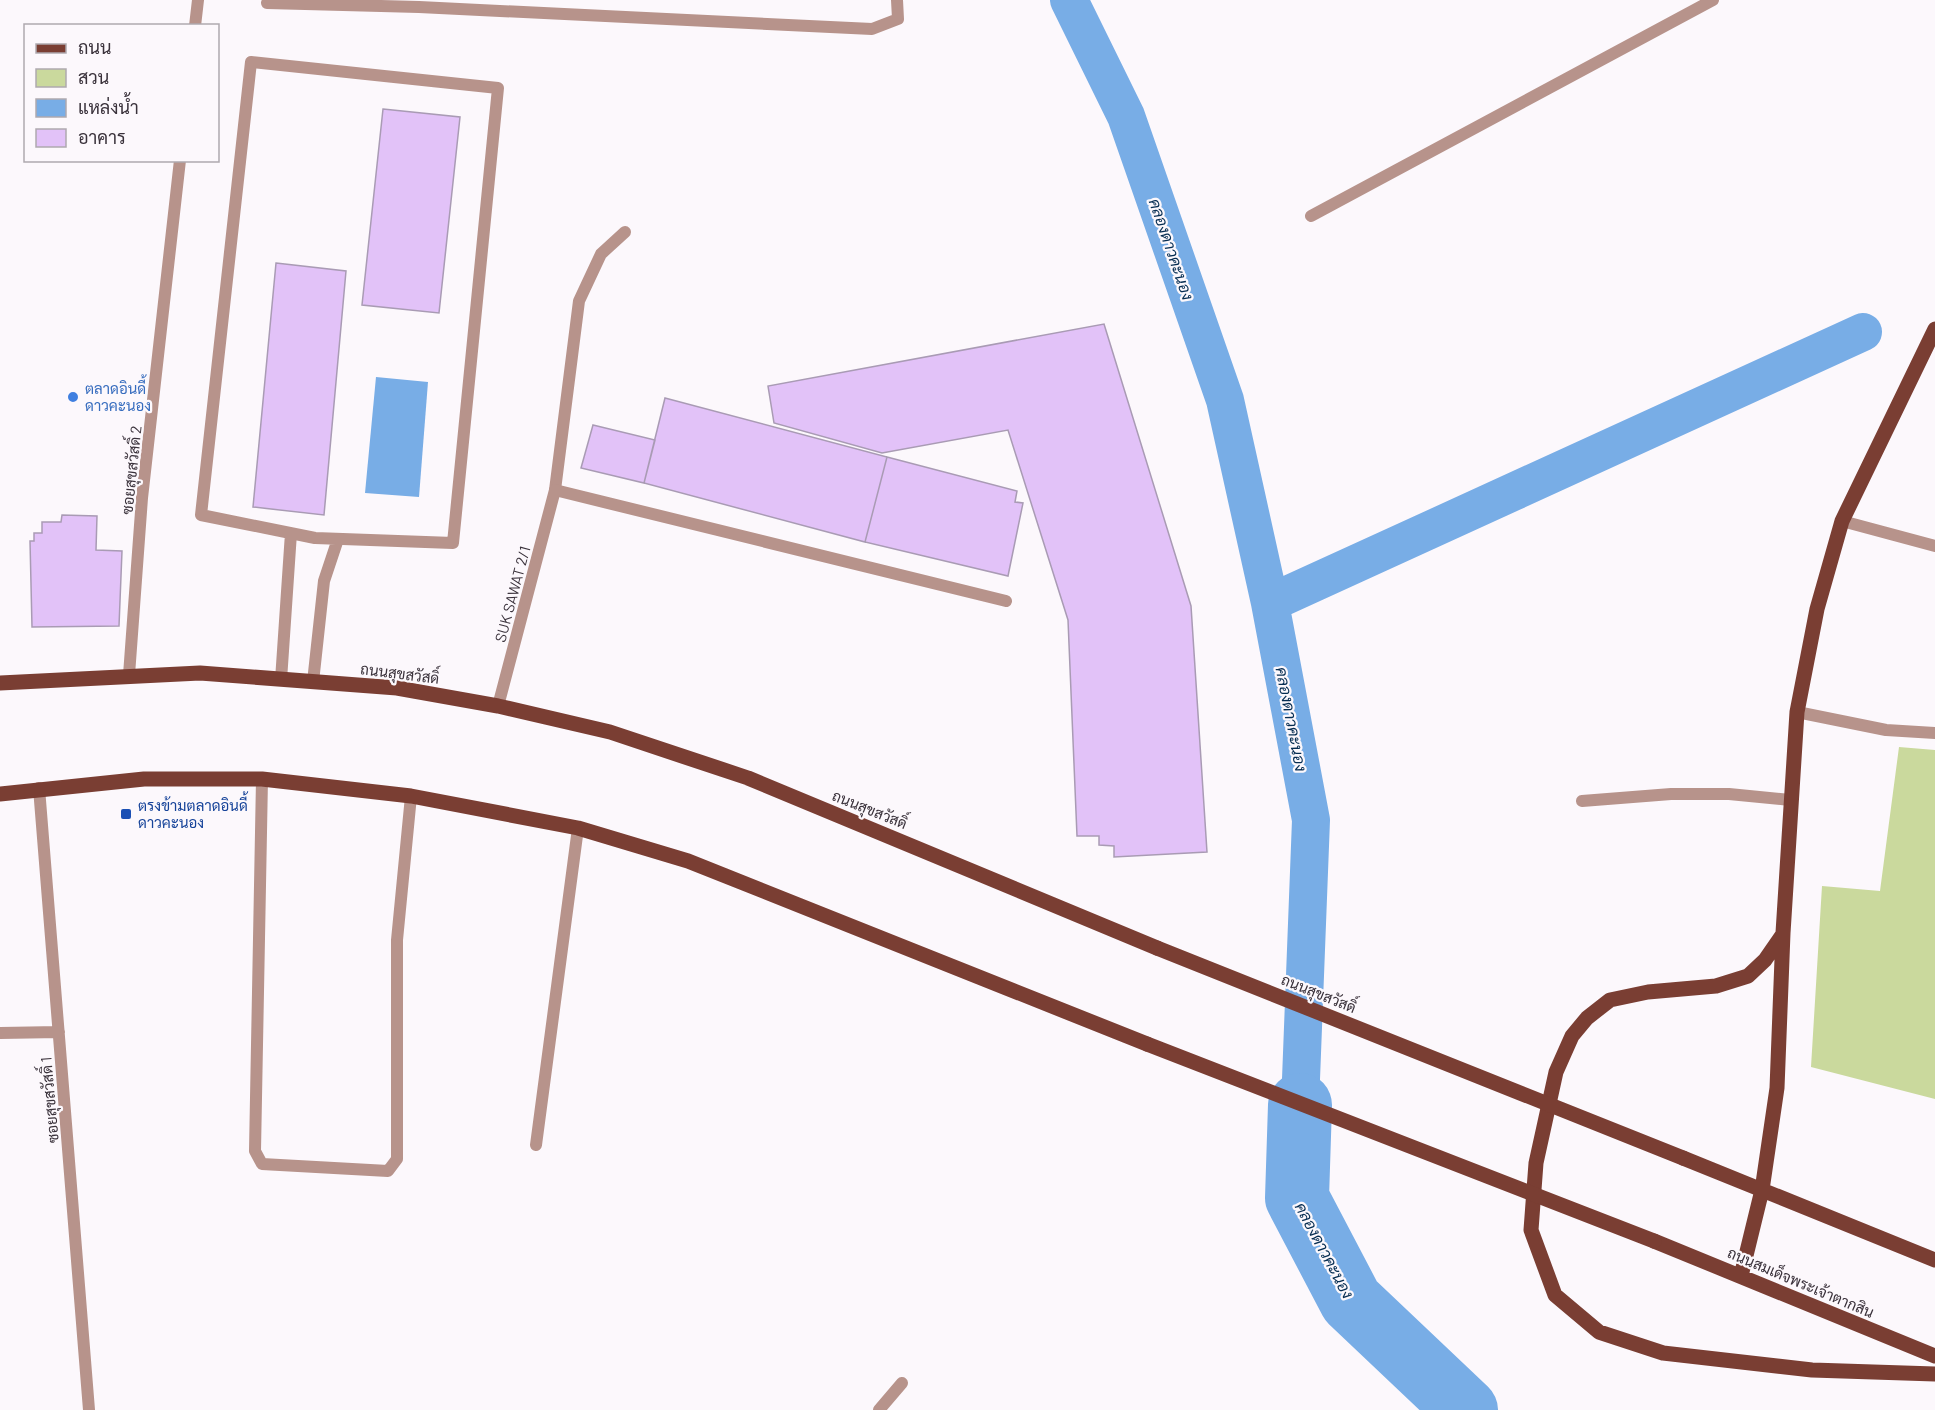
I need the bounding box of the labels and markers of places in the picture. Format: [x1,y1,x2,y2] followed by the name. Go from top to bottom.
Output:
[85,374,151,414] place label: ตลาดอินดี้ ดาวคะนอง
[66,390,80,404] marker: ตลาดอินดี้ ดาวคะนอง
[138,791,249,831] place label: ตรงข้ามตลาดอินดี้ ดาวคะนอง
[119,807,133,821] marker: ตรงข้ามตลาดอินดี้ ดาวคะนอง

